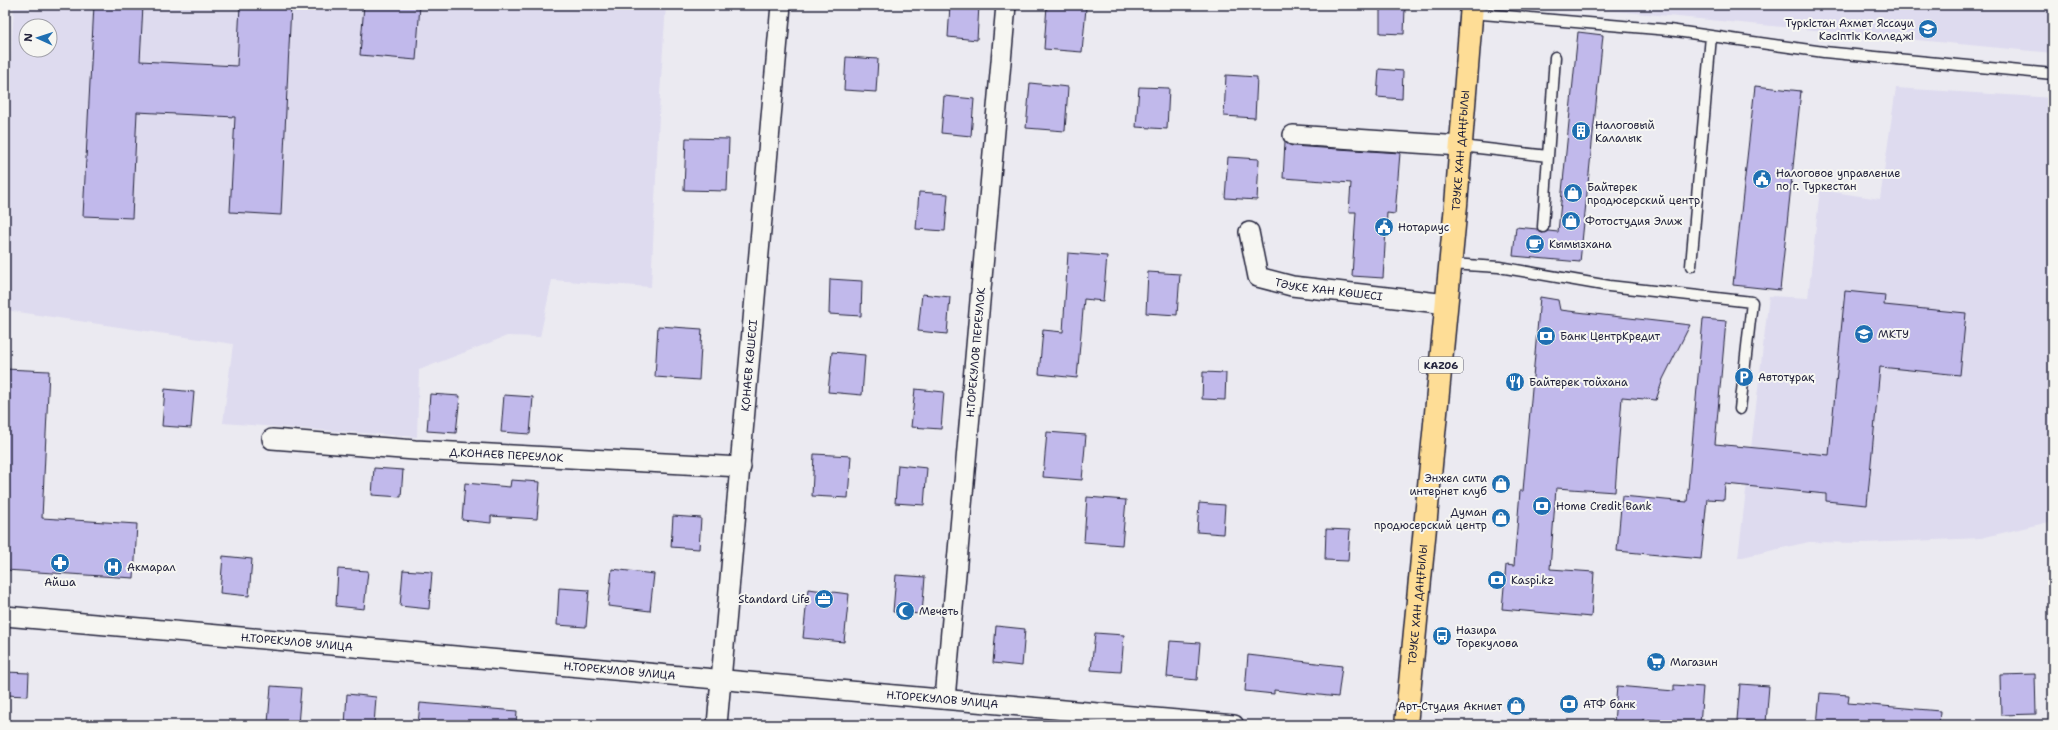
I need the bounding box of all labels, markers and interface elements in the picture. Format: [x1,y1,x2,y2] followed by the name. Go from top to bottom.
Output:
[1785,16,1914,44] place label: Түркістан Ахмет Яссауи Кәсіптік Колледжі
[18,18,58,58] north arrow
[1917,18,1939,40] school or university icon: Түркістан Ахмет Яссауи Кәсіптік Колледжі
[21,32,36,42] text: N
[1448,90,1473,212] street label: ТӘУКЕ ХАН ДАҢҒЫЛЫ
[1595,118,1655,146] place label: Налоговый Калалык
[1570,120,1592,142] building icon: Налоговый Калалык
[1776,166,1901,194] place label: Налоговое управление по г. Туркестан
[1751,168,1773,190] public building icon: Налоговое управление по г. Туркестан
[1587,180,1700,208] place label: Байтерек продюсерский центр
[1562,182,1584,204] shop icon: Байтерек продюсерский центр
[1560,210,1582,232] shop icon: Фотостудия Элиж
[1585,214,1683,229] place label: Фотостудия Элиж
[1373,216,1395,238] public building icon: Нотариус
[1398,220,1450,235] place label: Нотариус
[1524,233,1546,255] cafe icon: Кымызхана
[1549,237,1612,252] place label: Кымызхана
[1273,275,1384,304] street label: ТӘУКЕ ХАН КӨШЕСІ
[963,287,989,418] street label: Н.ТОРЕКУЛОВ ПЕРЕУЛОК
[738,319,761,412] street label: ҚОНАЕВ КӨШЕСІ
[1853,323,1875,345] school or university icon: МКТУ
[1535,325,1557,347] bank icon: Банк ЦентрКредит
[1878,327,1909,342] place label: МКТУ
[1560,329,1661,344] place label: Банк ЦентрКредит
[1419,357,1463,373] road number: KАZ06
[1733,366,1755,388] parking icon: Автотұрақ
[1758,370,1815,385] place label: Автотұрақ
[1504,371,1526,393] restaurant icon: Байтерек тойхана
[1529,375,1628,390] place label: Байтерек тойхана
[449,445,564,466] street label: Д.КОНАЕВ ПЕРЕУЛОК
[1409,471,1487,499] place label: Энжел сити интернет клуб
[1490,473,1512,495] shop icon: Энжел сити интернет клуб
[1531,495,1553,517] bank icon: Home Credit Bank
[1556,499,1652,514] place label: Home Credit Bank
[1374,505,1487,533] place label: Думан продюсерский центр
[1490,507,1512,529] shop icon: Думан продюсерский центр
[1405,544,1431,666] street label: ТӘУКЕ ХАН ДАҢҒЫЛЫ
[49,552,71,574] pharmacy icon: Айша
[102,556,124,578] hospital icon: Акмарал
[127,560,176,575] place label: Акмарал
[1486,569,1508,591] bank icon: Kaspi.kz
[1511,573,1554,588] place label: Kaspi.kz
[44,575,76,590] place label: Айша
[813,588,835,610] office icon: Standard Life
[738,592,810,607] place label: Standard Life
[894,600,916,622] mosque icon: Мечеть
[919,604,959,619] place label: Мечеть
[1456,623,1518,651] place label: Назира Торекулова
[1431,625,1453,647] bus stop icon: Назира Торекулова
[240,630,353,655] street label: Н.ТОРЕКУЛОВ УЛИЦА
[1645,651,1667,673] supermarket icon: Магазин
[1670,655,1718,670] place label: Магазин
[563,659,676,683] street label: Н.ТОРЕКУЛОВ УЛИЦА
[886,687,999,712] street label: Н.ТОРЕКУЛОВ УЛИЦА
[1558,693,1580,715] bank icon: АТФ банк
[1505,695,1527,717] shop icon: Арт-Студия Акниет
[1583,697,1636,712] place label: АТФ банк
[1398,699,1502,714] place label: Арт-Студия Акниет

